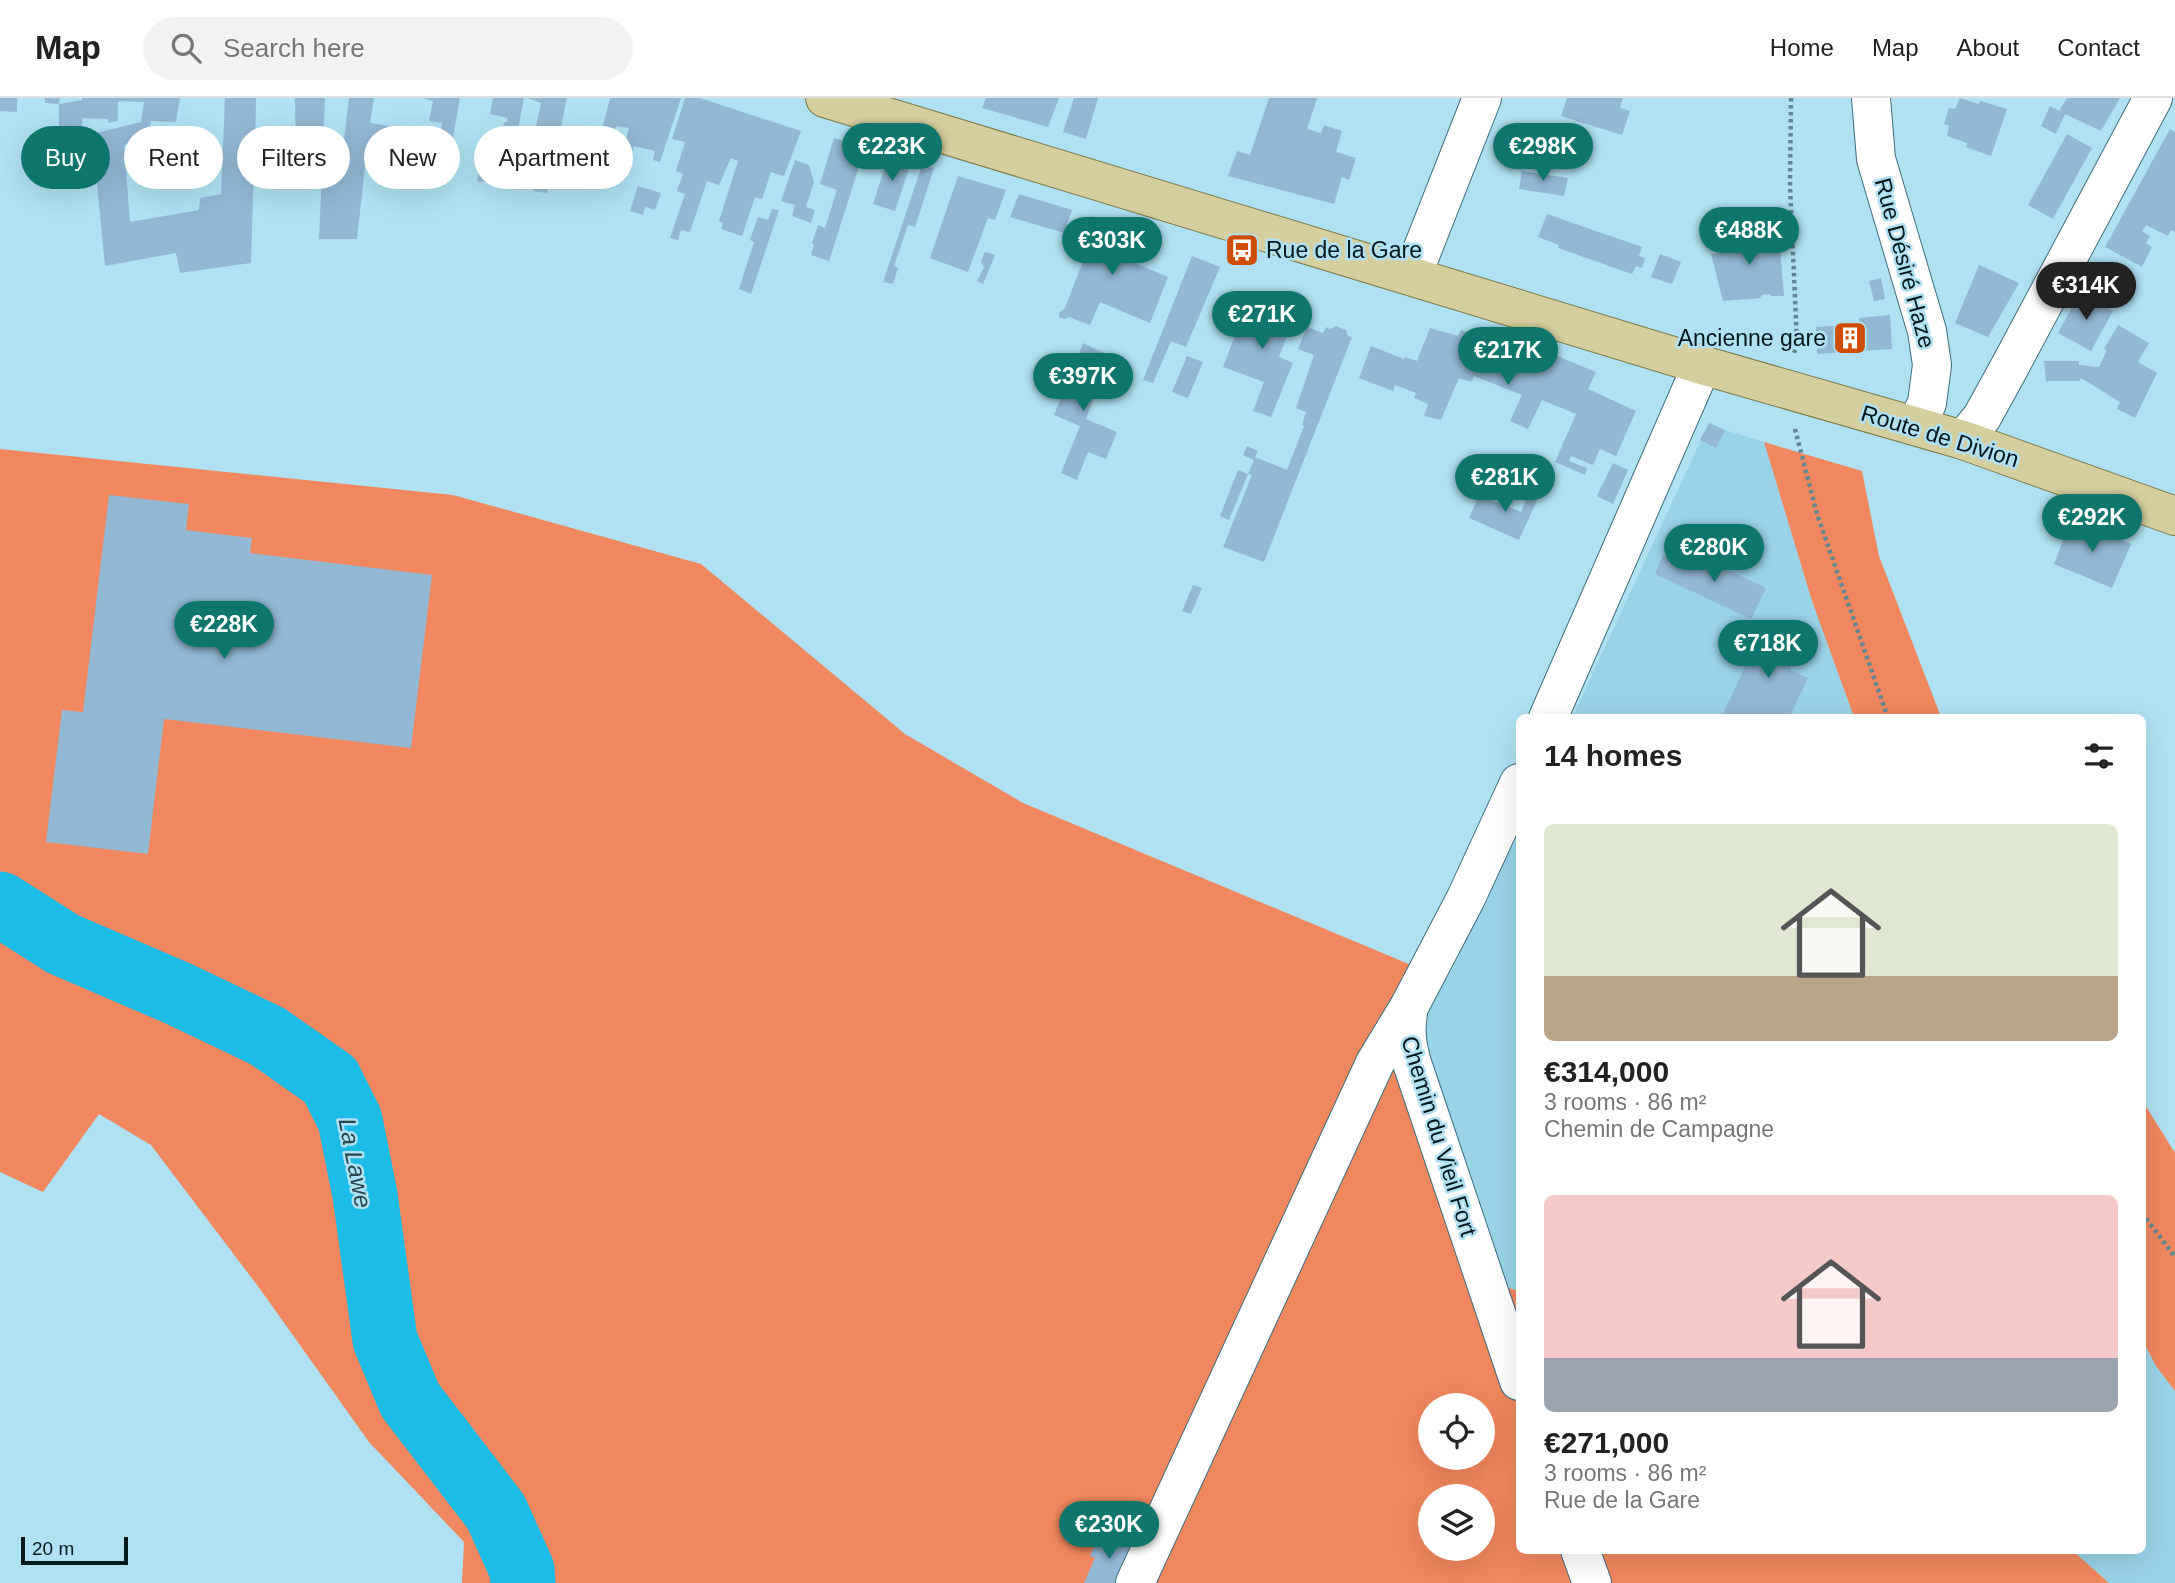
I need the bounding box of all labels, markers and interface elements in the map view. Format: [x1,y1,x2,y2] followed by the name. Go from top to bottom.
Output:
[143,17,633,80] search box
[35,29,101,66] text: Map
[167,29,205,67] icon: search
[223,33,365,63] text: Search here
[1770,34,1834,61] text: Home
[1872,34,1919,61] text: Map
[1957,34,2019,61] text: About
[2057,34,2140,61] text: Contact
[843,123,941,183] pin: €223K
[1494,123,1592,183] pin: €298K
[21,126,110,189] chip: Buy
[124,126,223,189] chip: Rent
[237,126,350,189] chip: Filters
[364,126,460,189] chip: New
[474,126,633,189] chip: Apartment
[858,133,926,159] text: €223K
[1509,133,1577,159] text: €298K
[1870,175,1940,351] street label: Rue Désiré Haze
[1700,208,1798,267] pin: €488K
[1715,217,1783,243] text: €488K
[1063,218,1161,277] pin: €303K
[1078,227,1146,253] text: €303K
[1223,231,1261,269] bus stop icon: Rue de la Gare
[1266,237,1422,263] place label: Rue de la Gare
[2037,262,2135,322] pin: €314K
[2052,272,2120,298] text: €314K
[1213,292,1311,351] pin: €271K
[1228,301,1296,327] text: €271K
[1831,319,1869,357] building icon: Ancienne gare
[1678,325,1826,351] place label: Ancienne gare
[1459,328,1557,387] pin: €217K
[1474,337,1542,363] text: €217K
[1034,354,1132,413] pin: €397K
[1049,363,1117,389] text: €397K
[1858,400,2022,472] street label: Route de Divion
[1456,454,1554,514] pin: €281K
[1471,464,1539,490] text: €281K
[2043,494,2141,554] pin: €292K
[2058,504,2126,530] text: €292K
[1665,524,1763,584] pin: €280K
[1680,534,1748,560] text: €280K
[175,602,273,661] pin: €228K
[190,611,258,637] text: €228K
[1719,620,1817,680] pin: €718K
[1734,630,1802,656] text: €718K
[2080,737,2118,775] icon: filters
[1544,739,1682,772] text: 14 homes
[1768,870,1894,996] icon: home
[1396,1033,1482,1240] street label: Chemin du Vieil Fort
[1544,1055,1669,1088] text: €314,000
[1544,1089,1706,1115] text: 3 rooms · 86 m²
[334,1116,377,1210] water label: La Lawe
[1544,1116,1774,1142] text: Chemin de Campagne
[1768,1241,1894,1367] icon: home
[1418,1393,1495,1561] map controls
[1418,1393,1495,1470] button: locate
[1544,1426,1669,1459] text: €271,000
[1544,1460,1706,1486] text: 3 rooms · 86 m²
[1418,1484,1495,1561] button: layers
[1544,1487,1700,1513] text: Rue de la Gare
[1060,1502,1158,1561] pin: €230K
[1075,1511,1143,1537] text: €230K
[21,1534,128,1566] scale bar
[32,1538,74,1559] text: 20 m

